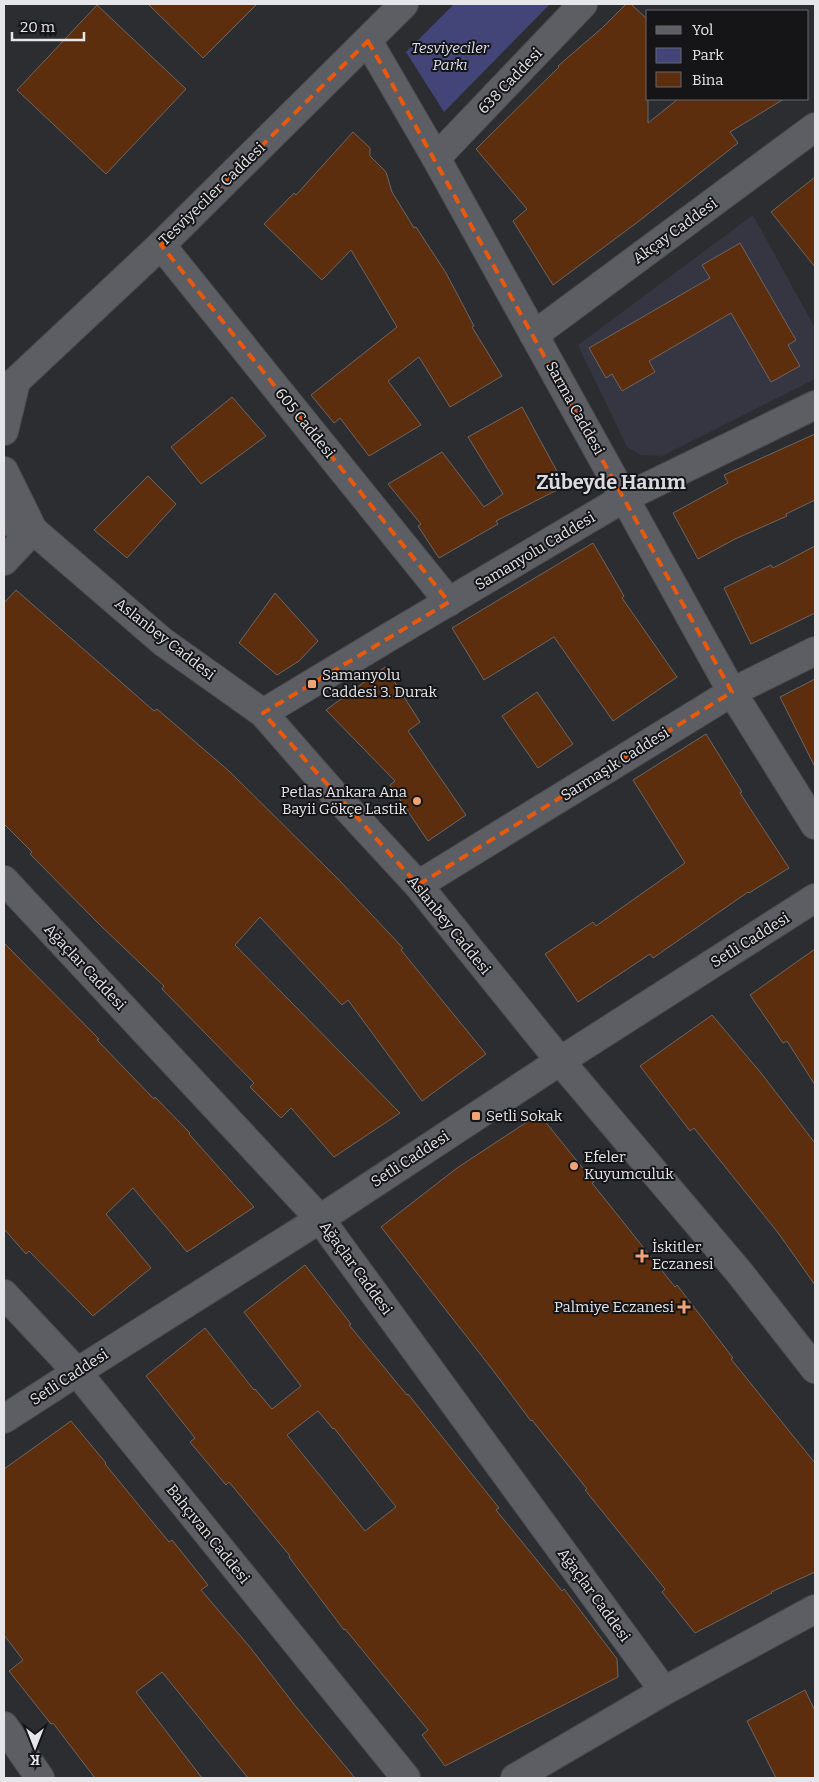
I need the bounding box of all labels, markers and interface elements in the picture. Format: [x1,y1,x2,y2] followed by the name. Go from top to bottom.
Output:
[12,10,85,42] scale bar
[646,10,809,100] legend
[20,18,56,36] text: 20 m
[692,21,713,39] text: Yol
[411,39,490,74] park label: Tesviyeciler Parkı
[474,44,546,118] street label: 638 Caddesi
[692,46,724,64] text: Park
[692,71,724,89] text: Bina
[155,138,269,249] street label: Tesviyeciler Caddesi
[629,194,721,268] street label: Akçay Caddesi
[542,358,608,458] street label: Sarma Caddesi
[271,384,339,462] street label: 605 Caddesi
[536,470,686,494] district label: Zübeyde Hanım
[472,508,599,594] street label: Samanyolu Caddesi
[111,594,219,684] street label: Aslanbey Caddesi
[322,666,438,701] place label: Samanyolu Caddesi 3. Durak
[306,678,318,690] marker: Samanyolu Caddesi 3. Durak
[558,723,673,805] street label: Sarmaşık Caddesi
[281,783,407,818] place label: Petlas Ankara Ana Bayii Gökçe Lastik
[411,795,423,807] marker: Petlas Ankara Ana Bayii Gökçe Lastik
[404,872,495,979] street label: Aslanbey Caddesi
[707,908,793,971] street label: Setli Caddesi
[40,920,130,1014] street label: Ağaçlar Caddesi
[486,1107,563,1125] place label: Setli Sokak
[470,1110,482,1122] marker: Setli Sokak
[368,1127,453,1191] street label: Setli Caddesi
[584,1148,674,1183] place label: Efeler Kuyumculuk
[568,1160,580,1172] marker: Efeler Kuyumculuk
[316,1218,396,1319] street label: Ağaçlar Caddesi
[652,1238,714,1273] place label: İskitler Eczanesi
[636,1250,648,1262] marker: İskitler Eczanesi
[554,1298,675,1316] place label: Palmiye Eczanesi
[678,1301,690,1313] marker: Palmiye Eczanesi
[27,1345,112,1409] street label: Setli Caddesi
[163,1481,254,1588] street label: Bahçıvan Caddesi
[554,1545,634,1646] street label: Ağaçlar Caddesi
[10,1722,60,1772] north arrow
[30,1751,40,1768] text: K

